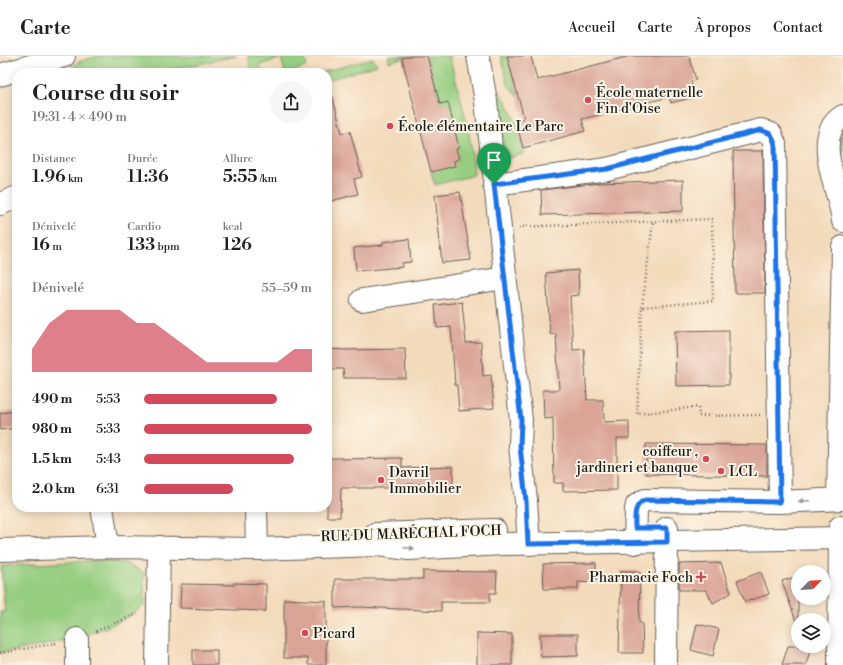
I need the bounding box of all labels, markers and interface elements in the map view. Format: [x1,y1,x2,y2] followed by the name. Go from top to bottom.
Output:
[20,16,71,40] text: Carte
[568,19,615,37] text: Accueil
[637,19,672,37] text: Carte
[694,19,751,37] text: À propos
[773,19,823,37] text: Contact
[32,80,179,107] text: Course du soir
[270,81,312,123] button: share
[596,82,703,118] place label: École maternelle Fin d'Oise
[583,95,593,105] marker: École maternelle Fin d'Oise
[32,109,127,125] text: 19:31 · 4 × 490 m
[398,116,564,136] place label: École élémentaire Le Parc
[385,121,395,131] marker: École élémentaire Le Parc
[477,143,511,184] pin
[483,149,505,171] icon: arrive
[32,152,76,166] text: Distance
[127,152,158,166] text: Durée
[223,152,253,166] text: Allure
[32,166,66,188] text: 1.96
[127,166,169,188] text: 11:36
[223,166,258,188] text: 5:55
[66,172,83,186] text: km
[258,172,277,186] text: /km
[32,220,76,234] text: Dénivelé
[127,220,161,234] text: Cardio
[223,220,243,234] text: kcal
[32,234,50,256] text: 16
[127,234,155,256] text: 133
[223,234,252,256] text: 126
[50,240,62,254] text: m
[155,240,180,254] text: bpm
[32,280,84,296] text: Dénivelé
[262,280,312,296] text: 55–59 m
[32,391,72,407] text: 490 m
[96,391,120,407] text: 5:53
[32,421,72,437] text: 980 m
[96,421,120,437] text: 5:33
[576,443,698,477] place label: coiffeur , jardineri et banque
[32,451,72,467] text: 1.5 km
[96,451,121,467] text: 5:43
[701,454,711,464] marker: coiffeur , jardineri et banque
[729,463,757,481] place label: LCL
[389,464,461,498] place label: Davril Immobilier
[716,466,726,476] marker: LCL
[376,475,386,485] marker: Davril Immobilier
[32,481,75,497] text: 2.0 km
[96,481,119,497] text: 6:31
[798,497,810,504] one-way arrow
[320,520,503,546] street label: RUE DU MARÉCHAL FOCH
[403,544,415,551] one-way arrow
[791,565,831,605] north arrow
[791,565,831,653] map controls
[589,569,694,587] place label: Pharmacie Foch
[696,572,706,582] marker: Pharmacie Foch
[791,613,831,653] button: layers
[313,625,355,643] place label: Picard
[300,628,310,638] marker: Picard

